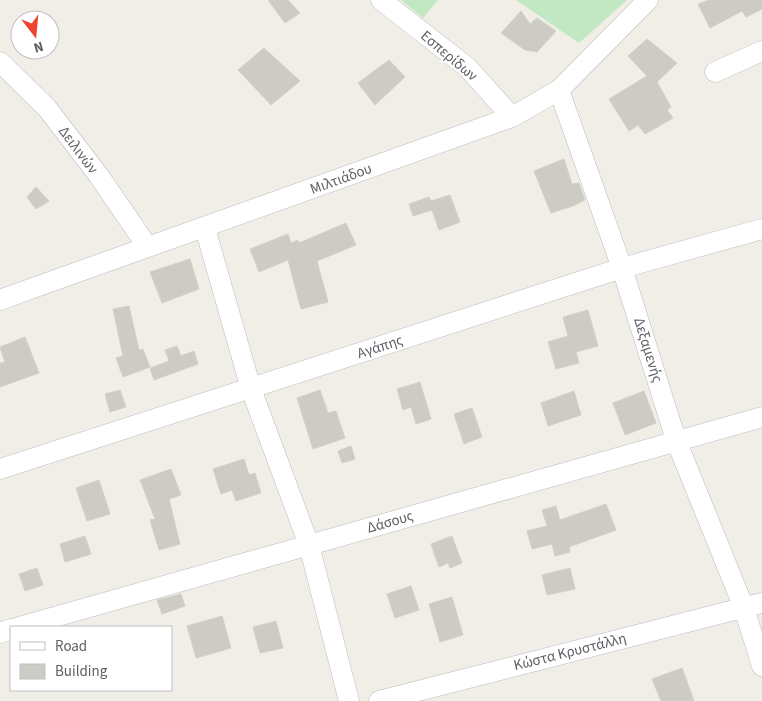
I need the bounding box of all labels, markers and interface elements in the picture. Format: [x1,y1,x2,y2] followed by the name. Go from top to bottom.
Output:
[10,10,60,60] north arrow
[416,26,482,86] street label: Εσπερίδων
[31,36,46,57] text: N
[53,122,103,178] street label: Δειλινών
[307,158,375,200] street label: Μιλτιάδου
[628,315,668,386] street label: Δεξαμενής
[354,330,406,364] street label: Αγάπης
[364,505,416,539] street label: Δάσους
[10,626,172,691] legend
[511,628,629,676] street label: Κώστα Κρυστάλλη
[55,636,87,657] text: Road
[55,661,108,682] text: Building

